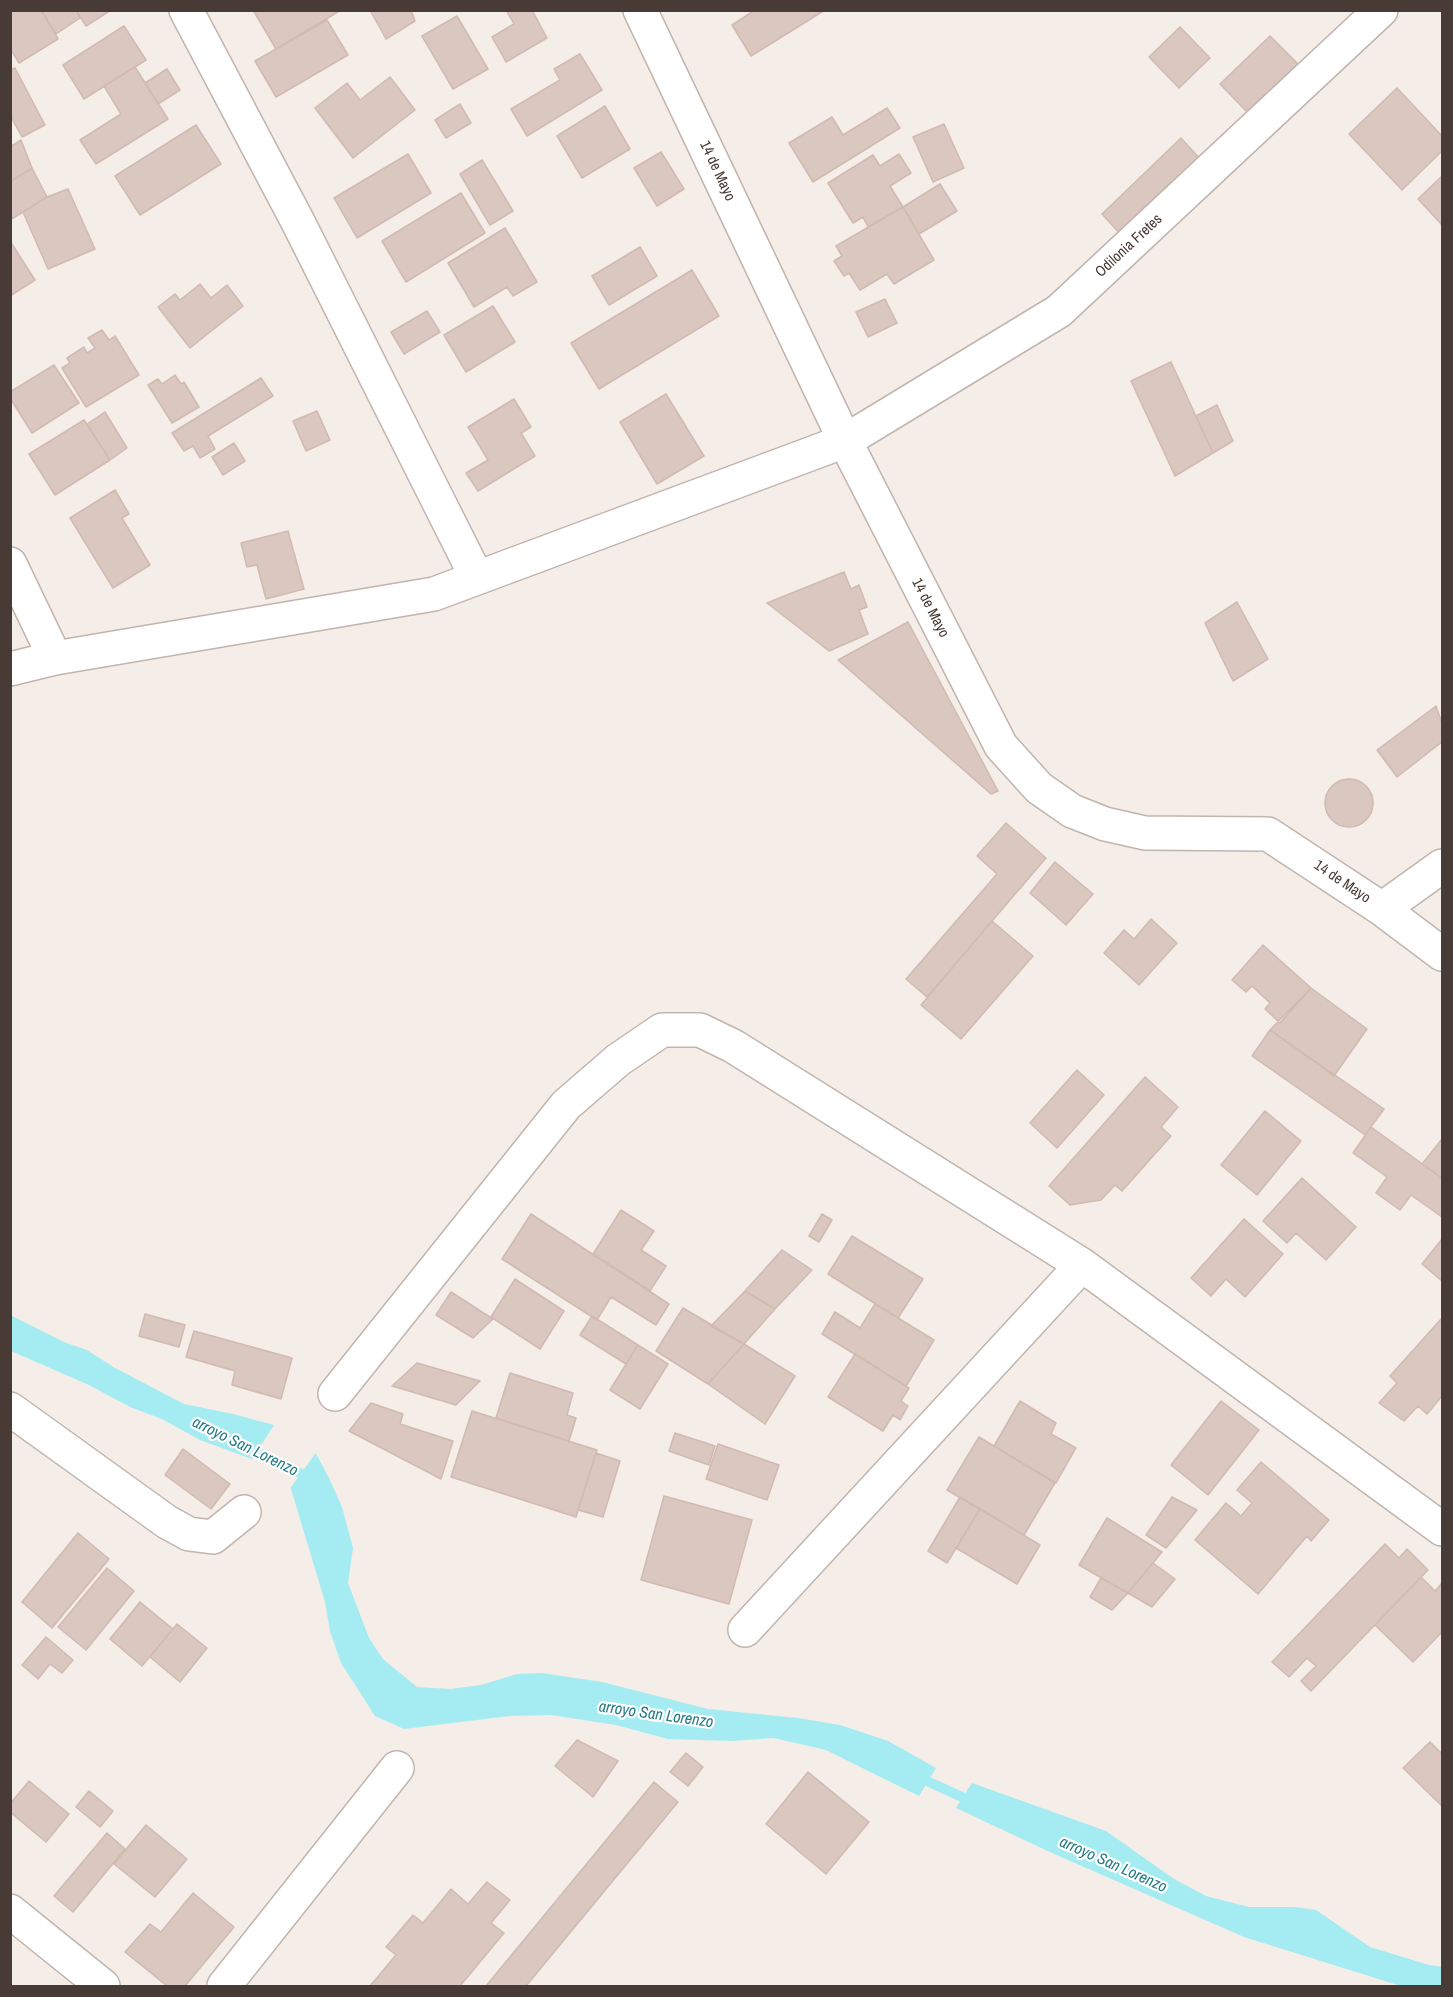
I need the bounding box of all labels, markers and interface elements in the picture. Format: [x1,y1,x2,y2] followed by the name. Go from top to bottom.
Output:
[695,138,739,204] street label: 14 de Mayo
[1092,211,1166,281] street label: Odilonia Fretes
[907,575,953,641] street label: 14 de Mayo
[1310,857,1374,907] street label: 14 de Mayo
[189,1413,301,1481] water label: arroyo San Lorenzo
[598,1697,714,1733] water label: arroyo San Lorenzo
[1056,1833,1170,1897] water label: arroyo San Lorenzo

